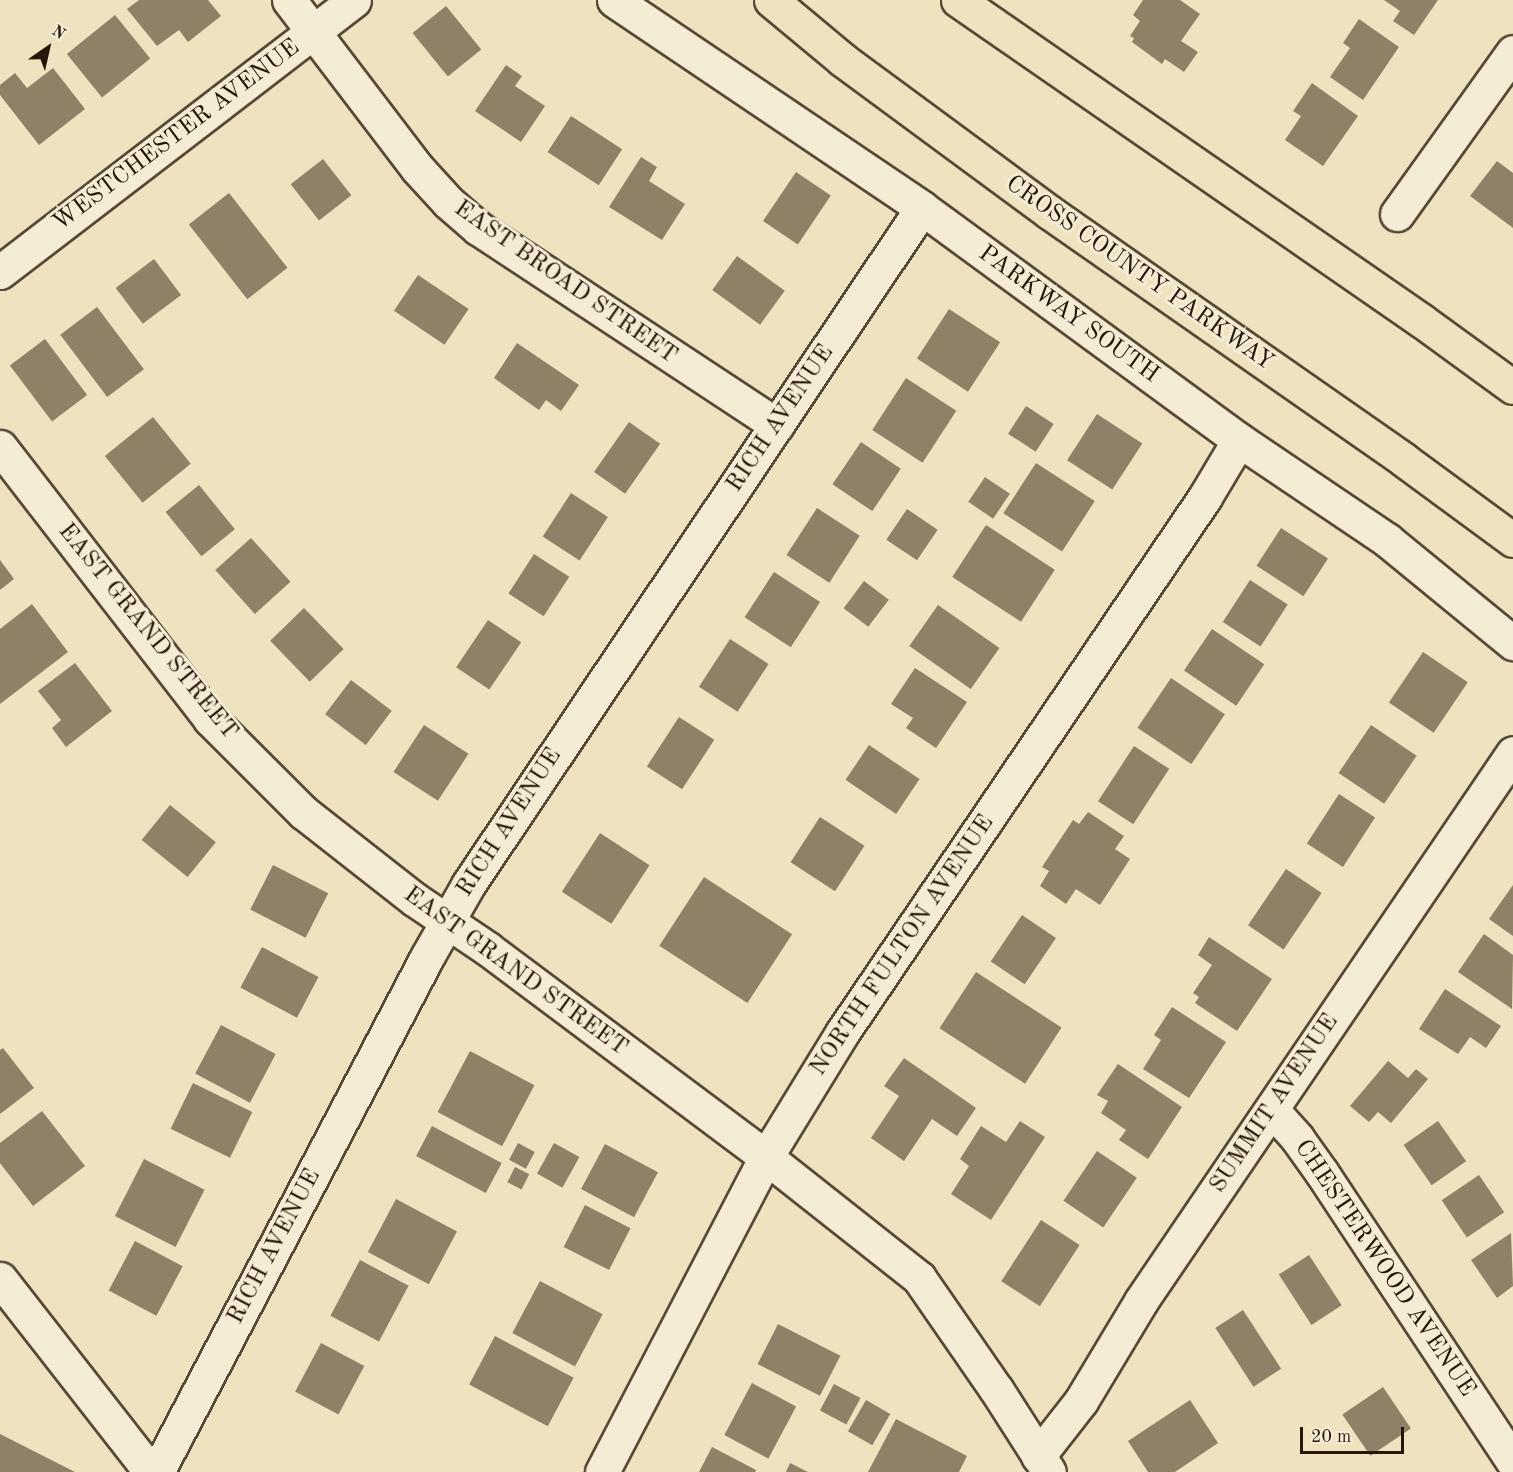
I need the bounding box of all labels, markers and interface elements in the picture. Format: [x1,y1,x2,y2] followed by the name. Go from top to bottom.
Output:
[18,18,78,78] north arrow
[48,34,306,238] street label: WESTCHESTER AVENUE
[999,170,1279,378] street label: CROSS COUNTY PARKWAY
[448,195,682,371] street label: EAST BROAD STREET
[972,240,1164,390] street label: PARKWAY SOUTH
[721,340,841,498] street label: RICH AVENUE
[51,518,243,746] street label: EAST GRAND STREET
[451,743,569,903] street label: RICH AVENUE
[805,810,1001,1082] street label: NORTH FULTON AVENUE
[397,881,633,1063] street label: EAST GRAND STREET
[1204,1009,1346,1199] street label: SUMMIT AVENUE
[1287,1135,1481,1403] street label: CHESTERWOOD AVENUE
[222,1164,328,1330] street label: RICH AVENUE
[1303,1415,1406,1453] scale bar
[1311,1428,1351,1446] text: 20 m

